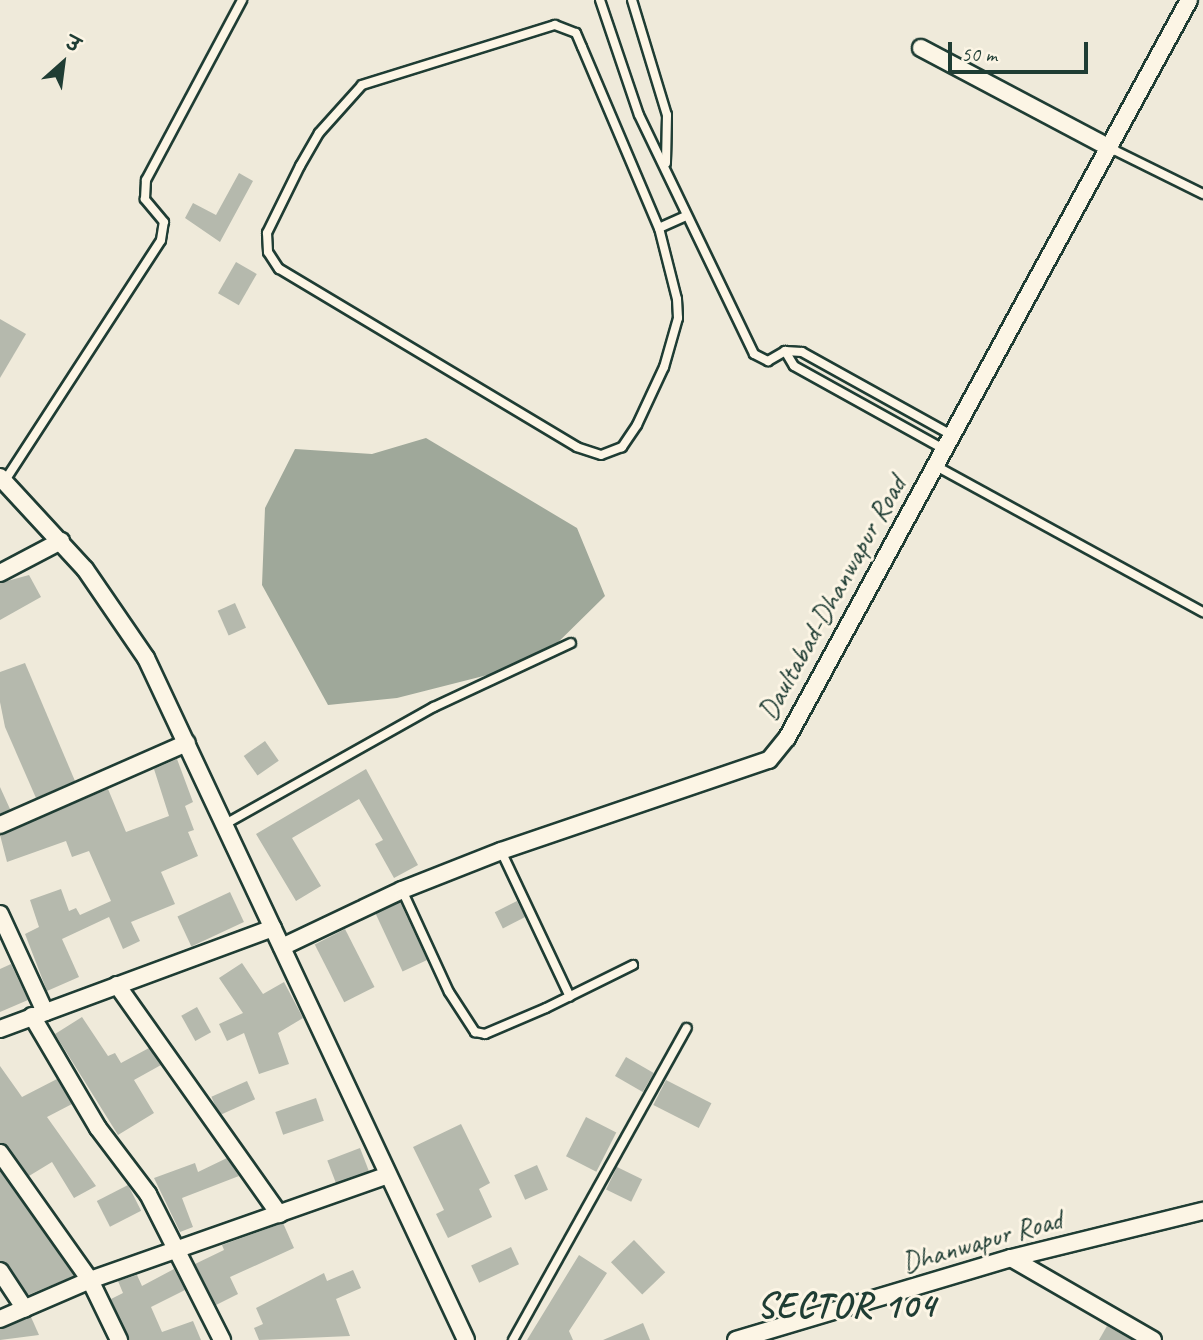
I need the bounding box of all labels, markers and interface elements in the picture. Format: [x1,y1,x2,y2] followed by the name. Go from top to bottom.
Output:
[28,28,98,98] north arrow
[951,28,1091,72] scale bar
[62,31,84,58] text: उ
[961,41,997,67] text: 50 m
[751,470,913,726] street label: Daultabad-Dhanwapur Road
[898,1202,1066,1280] street label: Dhanwapur Road
[758,1285,936,1327] district label: SECTOR 104

